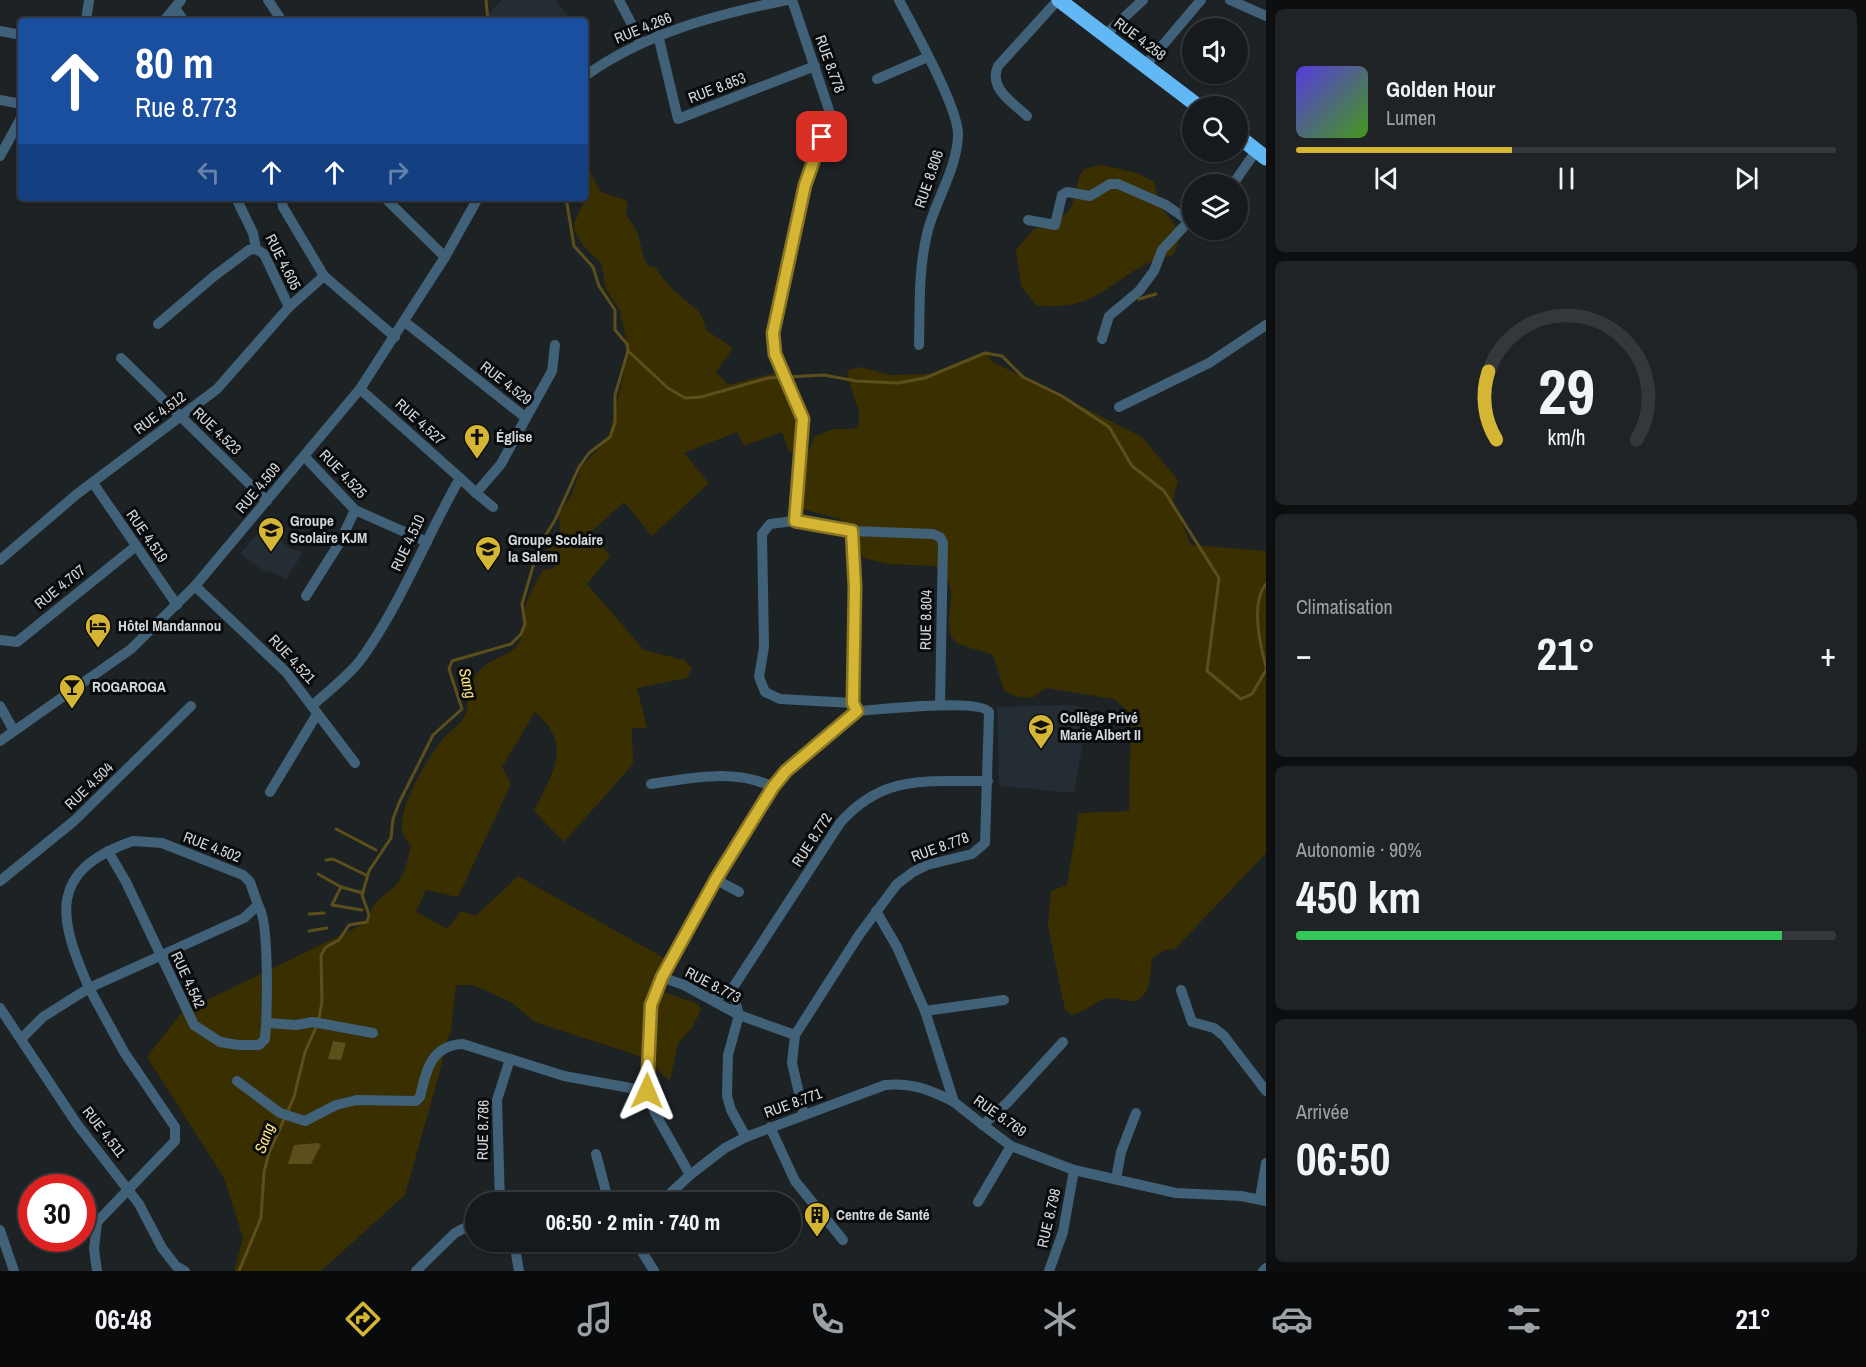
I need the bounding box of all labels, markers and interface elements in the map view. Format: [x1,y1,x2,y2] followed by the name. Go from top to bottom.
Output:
[611,6,675,49] street label: RUE 4.266
[1110,12,1171,65] street label: RUE 4.258
[1182,18,1248,240] map controls
[1182,18,1248,84] button: sound
[810,32,851,96] street label: RUE 8.778
[135,35,214,91] text: 80 m
[36,42,114,120] icon: ahead
[685,67,749,108] street label: RUE 8.853
[1386,74,1495,104] text: Golden Hour
[135,89,237,125] text: Rue 8.773
[1182,96,1248,162] button: search
[1386,104,1436,131] text: Lumen
[796,111,847,162] pin
[805,120,838,153] icon: arrive
[909,147,948,211] street label: RUE 8.806
[192,156,225,189] icon: left
[255,156,288,189] icon: ahead
[318,156,351,189] icon: ahead
[381,156,414,189] icon: right
[1370,162,1403,195] icon: previous
[1550,162,1583,195] icon: pause
[1730,162,1763,195] icon: next
[1182,174,1248,240] button: layers
[260,230,307,293] street label: RUE 4.605
[1538,349,1594,433] text: 29
[476,356,537,409] street label: RUE 4.529
[129,386,190,439] street label: RUE 4.512
[391,394,450,450] street label: RUE 4.527
[188,402,246,459] street label: RUE 4.523
[462,422,492,460] church icon: Église
[1547,424,1585,453] text: km/h
[496,426,532,447] place label: Église
[315,445,372,503] street label: RUE 4.525
[230,458,285,517] street label: RUE 4.509
[122,505,173,567] street label: RUE 4.519
[290,510,367,548] place label: Groupe Scolaire KJM
[385,511,430,574] street label: RUE 4.510
[256,515,286,553] school or university icon: Groupe Scolaire KJM
[508,529,603,567] place label: Groupe Scolaire la Salem
[473,534,503,572] school or university icon: Groupe Scolaire la Salem
[30,559,90,614] street label: RUE 4.707
[914,590,937,650] street label: RUE 8.804
[1296,593,1393,620] text: Climatisation
[83,611,113,649] hotel icon: Hôtel Mandannou
[118,615,221,636] place label: Hôtel Mandannou
[1536,623,1596,684] text: 21°
[264,629,321,688] street label: RUE 4.521
[1296,632,1312,676] text: −
[1820,632,1836,676] text: +
[454,666,482,700] water label: Sang
[57,672,87,710] bar icon: ROGAROGA
[92,676,166,697] place label: ROGAROGA
[1060,707,1141,745] place label: Collège Privé Marie Albert II
[1026,712,1056,750] school or university icon: Collège Privé Marie Albert II
[60,757,118,814] street label: RUE 4.504
[786,809,837,871] street label: RUE 8.772
[180,826,244,867] street label: RUE 4.502
[908,826,972,867] street label: RUE 8.778
[1296,836,1422,863] text: Autonomie · 90%
[1296,866,1421,927] text: 450 km
[166,948,211,1012] street label: RUE 4.542
[682,962,745,1008] street label: RUE 8.773
[615,1059,679,1123] position arrow
[761,1082,825,1123] street label: RUE 8.771
[970,1090,1031,1142] street label: RUE 8.769
[1296,1098,1349,1125] text: Arrivée
[471,1100,494,1160] street label: RUE 8.786
[78,1102,131,1162] street label: RUE 4.511
[248,1120,280,1156] water label: Sang
[1296,1128,1390,1189] text: 06:50
[18,1174,96,1252] speed limit sign: 30
[1032,1186,1066,1250] street label: RUE 8.798
[802,1200,832,1238] building icon: Centre de Santé
[836,1204,930,1225] place label: Centre de Santé
[546,1207,720,1237] text: 06:50 · 2 min · 740 m
[342,1298,384,1340] icon: directions
[574,1298,616,1340] icon: music
[806,1298,848,1340] icon: phone
[1039,1298,1081,1340] icon: climate
[1271,1298,1313,1340] icon: car
[1503,1298,1545,1340] icon: filters
[95,1301,152,1337] text: 06:48
[1735,1301,1771,1337] text: 21°

